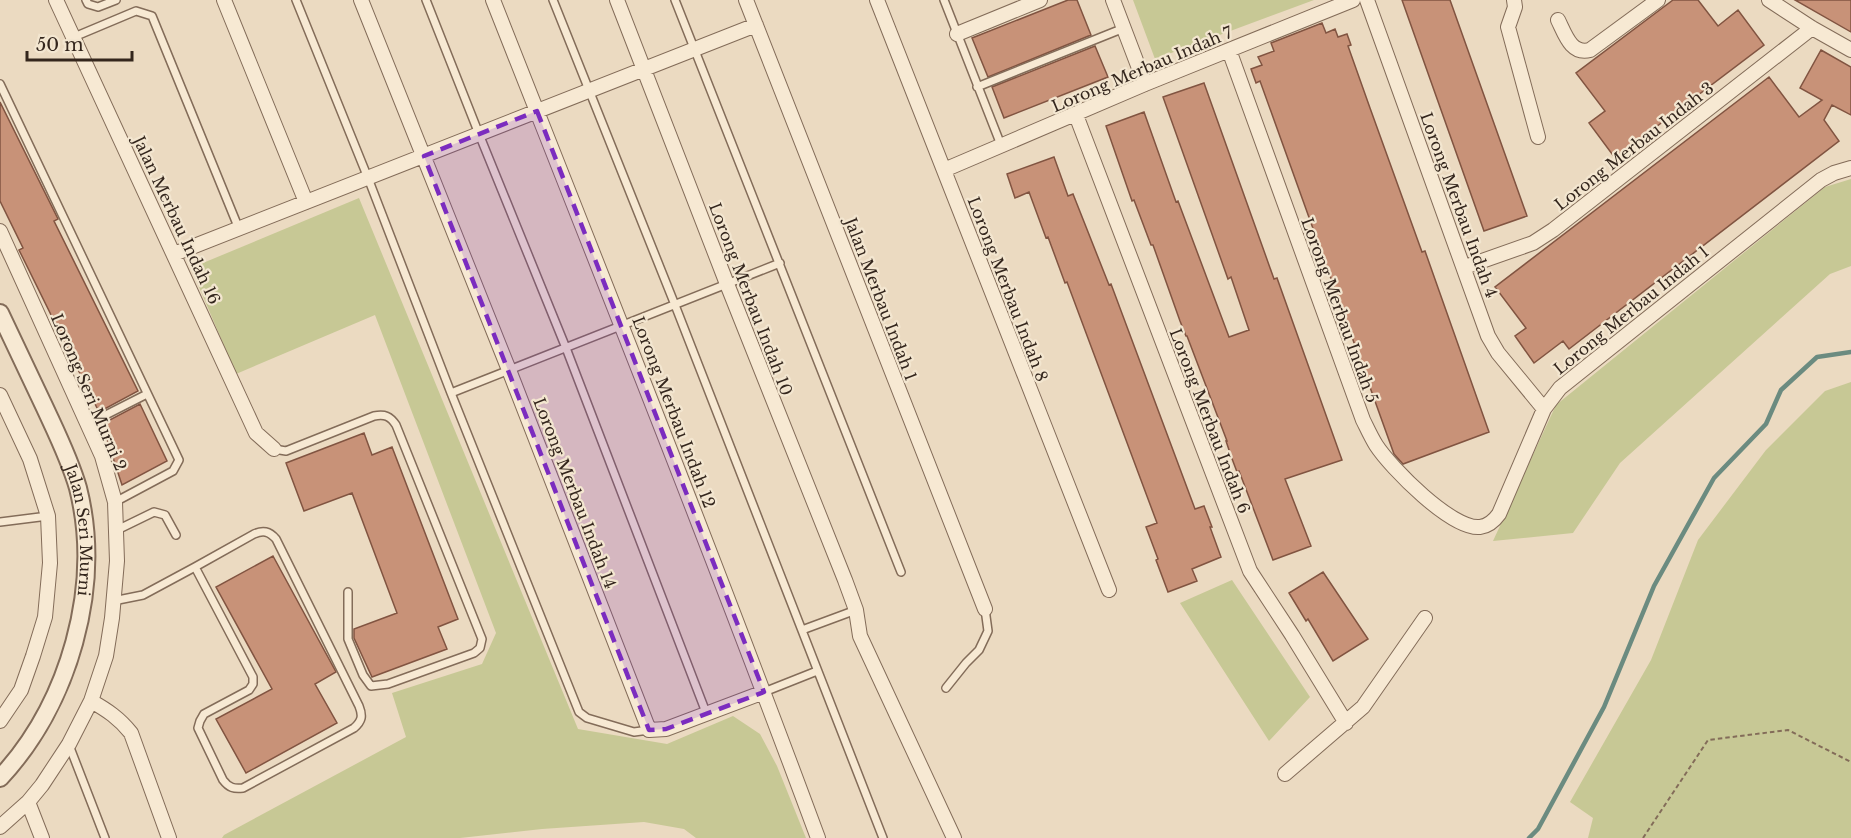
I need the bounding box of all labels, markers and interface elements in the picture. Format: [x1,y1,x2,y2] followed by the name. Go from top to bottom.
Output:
[1049,21,1236,116] street label: Lorong Merbau Indah 7
[27,24,132,62] scale bar
[36,34,84,56] text: 50 m
[1550,78,1718,214] street label: Lorong Merbau Indah 3
[1416,110,1502,300] street label: Lorong Merbau Indah 4
[128,131,225,307] street label: Jalan Merbau Indah 16
[964,194,1052,384] street label: Lorong Merbau Indah 8
[705,200,797,398] street label: Lorong Merbau Indah 10
[840,213,921,383] street label: Jalan Merbau Indah 1
[1297,215,1383,405] street label: Lorong Merbau Indah 5
[1549,241,1713,379] street label: Lorong Merbau Indah 1
[47,310,131,474] street label: Lorong Seri Murni 2
[628,313,720,511] street label: Lorong Merbau Indah 12
[1165,326,1255,516] street label: Lorong Merbau Indah 6
[529,395,621,591] street label: Lorong Merbau Indah 14
[60,459,96,598] street label: Jalan Seri Murni

